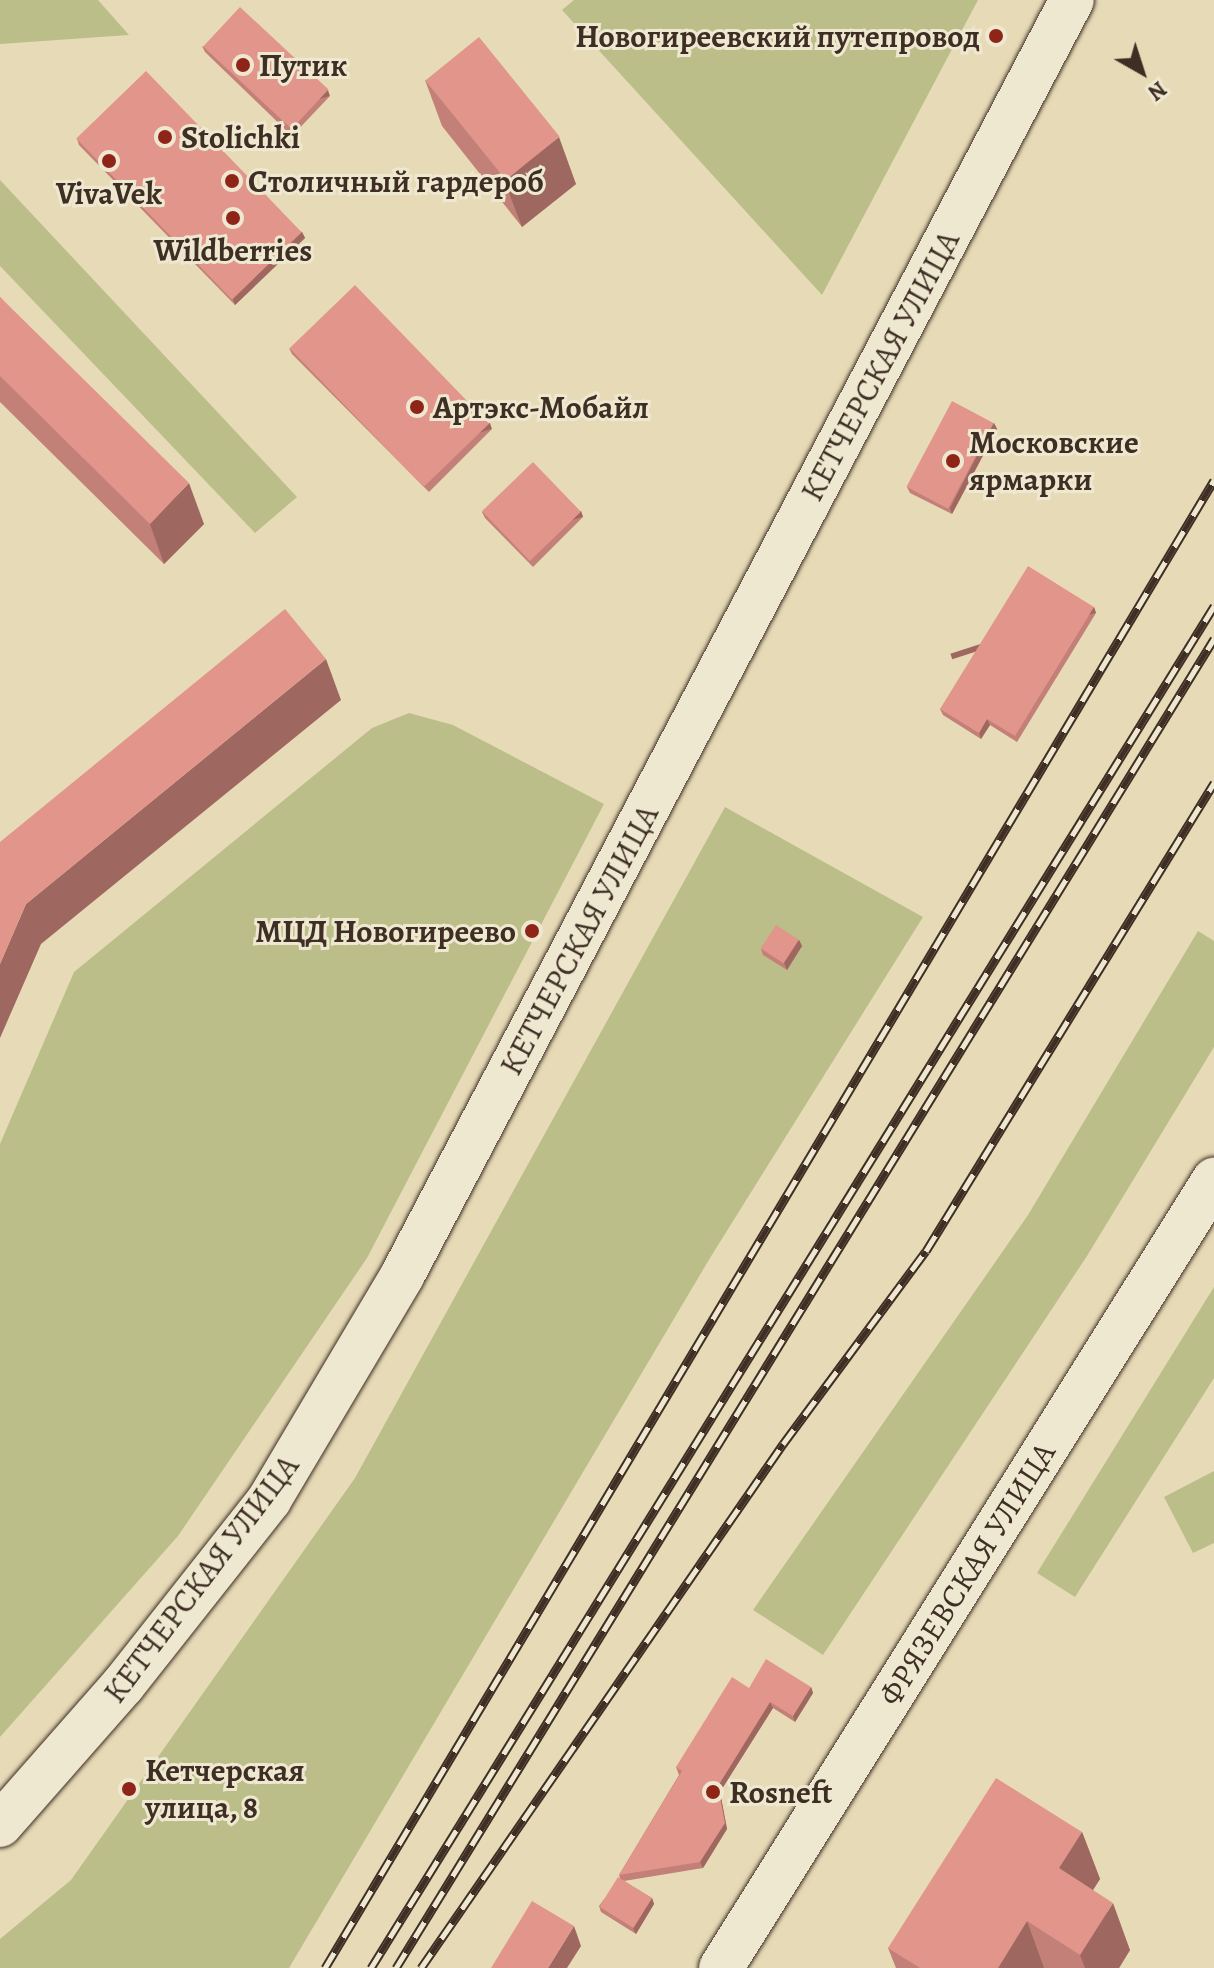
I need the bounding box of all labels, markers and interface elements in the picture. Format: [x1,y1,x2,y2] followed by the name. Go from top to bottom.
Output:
[575,17,980,55] place label: Новогиреевский путепровод
[987,27,1005,45] marker: Новогиреевский путепровод
[1102,32,1182,112] north arrow
[259,46,348,84] place label: Путик
[234,56,252,74] marker: Путик
[1141,74,1173,107] text: N
[181,118,300,156] place label: Stolichki
[156,128,174,146] marker: Stolichki
[100,152,118,170] marker: VivaVek
[248,162,544,200] place label: Столичный гардероб
[223,172,241,190] marker: Столичный гардероб
[56,174,162,212] place label: VivaVek
[224,209,242,227] marker: Wildberries
[792,224,968,508] street label: КЕТЧЕРСКАЯ УЛИЦА
[154,231,312,269] place label: Wildberries
[433,388,649,426] place label: Артэкс-Мобайл
[408,398,426,416] marker: Артэкс-Мобайл
[969,424,1139,499] place label: Московские ярмарки
[944,452,962,470] marker: Московские ярмарки
[491,798,667,1082] street label: КЕТЧЕРСКАЯ УЛИЦА
[255,912,516,950] place label: МЦД Новогиреево
[523,922,541,940] marker: МЦД Новогиреево
[870,1435,1064,1713] street label: ФРЯЗЕВСКАЯ УЛИЦА
[95,1447,307,1711] street label: КЕТЧЕРСКАЯ УЛИЦА
[145,1752,305,1827] place label: Кетчерская улица, 8
[729,1773,832,1811] place label: Rosneft
[120,1780,138,1798] marker: Кетчерская улица, 8
[704,1783,722,1801] marker: Rosneft

